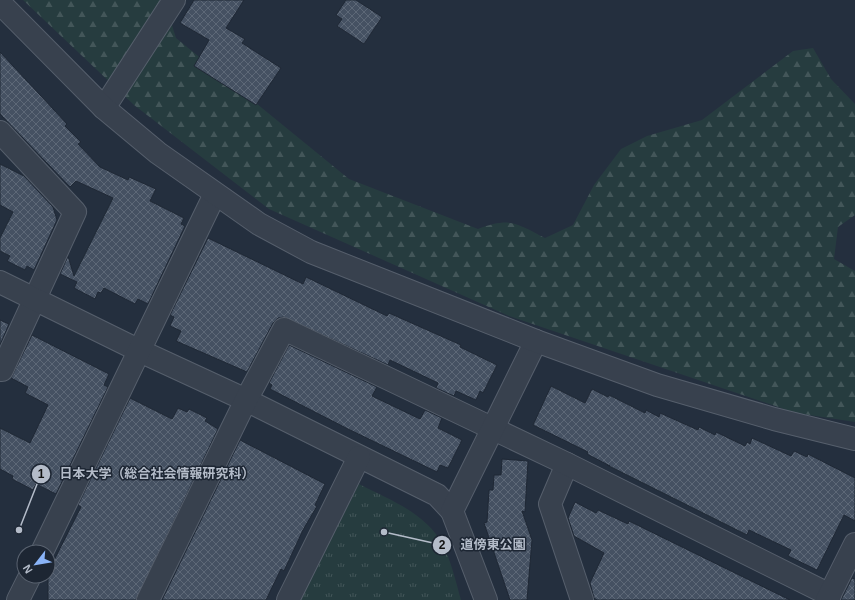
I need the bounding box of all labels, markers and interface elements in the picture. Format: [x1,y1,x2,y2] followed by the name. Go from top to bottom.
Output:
[31,461,262,486] callout: 日本大学（総合社会情報研究科）
[59,466,255,481] text: 日本大学（総合社会情報研究科）
[38,467,45,481] text: 1
[432,532,533,557] callout: 道傍東公園
[460,537,526,552] text: 道傍東公園
[439,538,446,552] text: 2
[16,544,56,584] north arrow
[20,563,35,576] text: N

